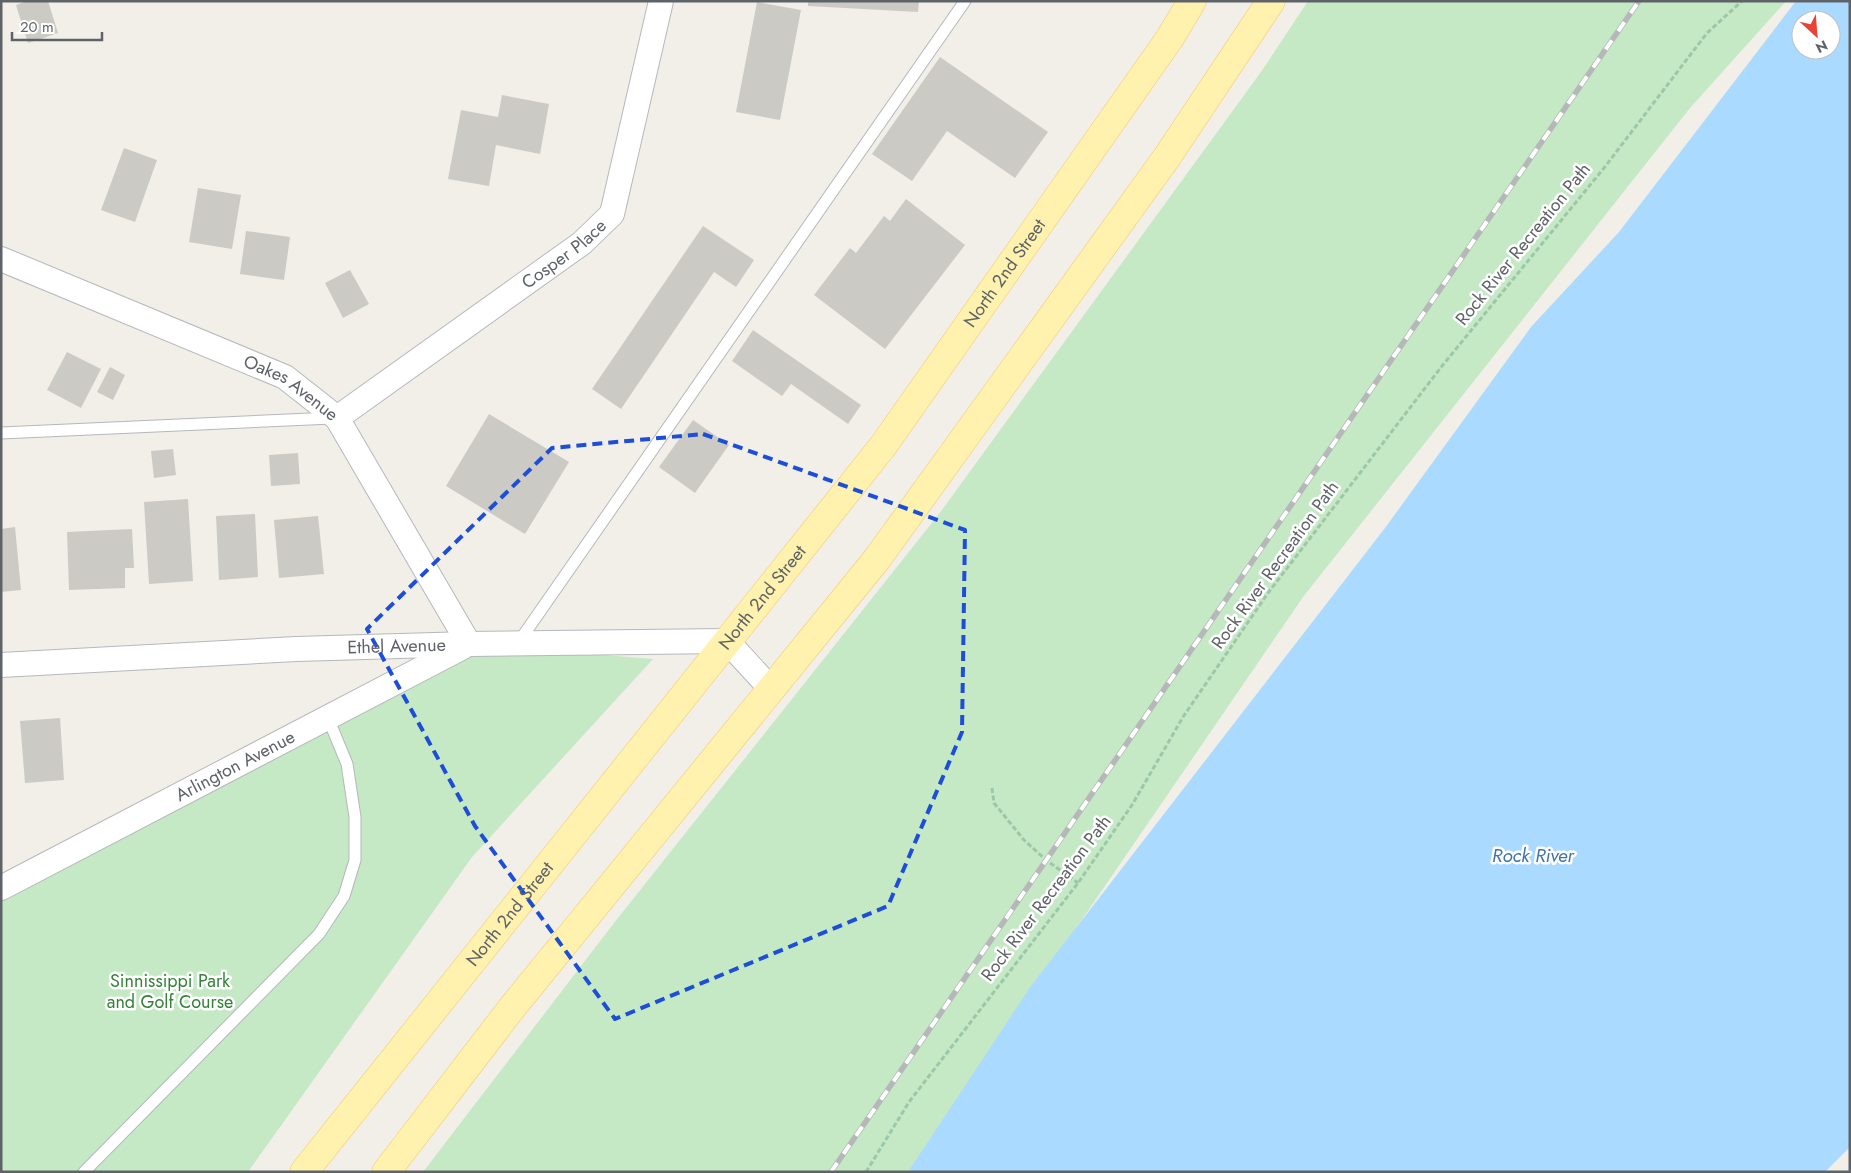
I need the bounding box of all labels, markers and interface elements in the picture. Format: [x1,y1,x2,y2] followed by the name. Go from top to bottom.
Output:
[12,10,102,42] scale bar
[1791,10,1841,60] north arrow
[20,16,54,38] text: 20 m
[1812,35,1831,58] text: N
[1449,157,1597,331] street label: Rock River Recreation Path
[516,213,612,295] street label: Cosper Place
[957,213,1052,333] street label: North 2nd Street
[240,348,344,427] street label: Oakes Avenue
[1205,476,1345,654] street label: Rock River Recreation Path
[712,539,813,655] street label: North 2nd Street
[347,632,446,661] street label: Ethel Avenue
[171,724,299,808] street label: Arlington Avenue
[975,809,1117,987] street label: Rock River Recreation Path
[1492,842,1576,869] water label: Rock River
[460,856,560,972] street label: North 2nd Street
[107,968,233,1015] park label: Sinnissippi Park and Golf Course

